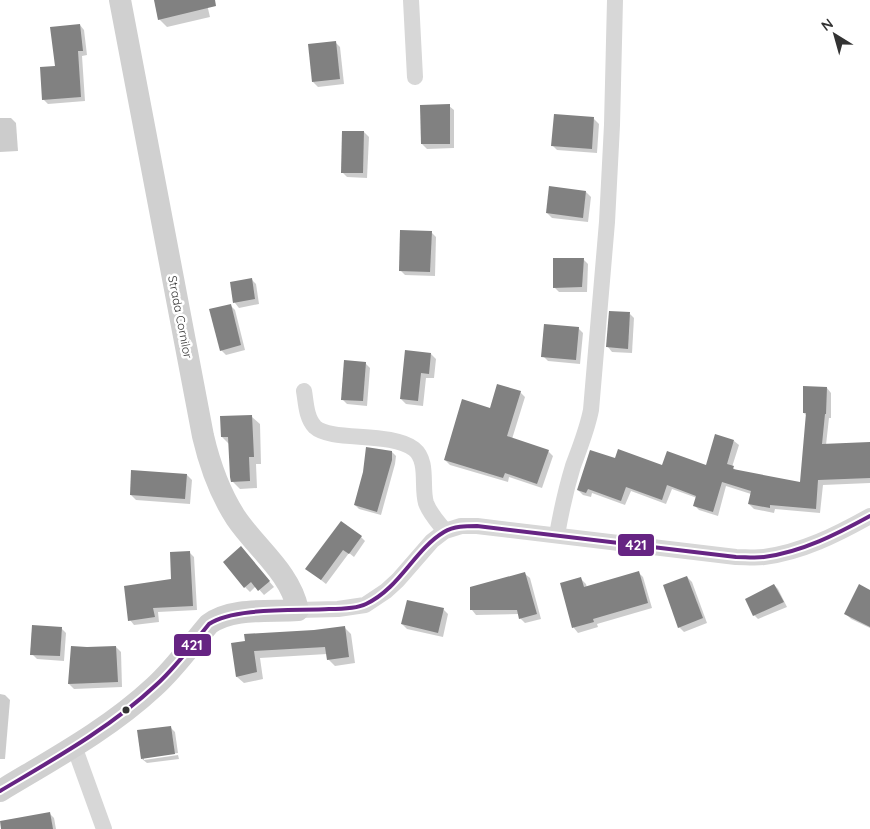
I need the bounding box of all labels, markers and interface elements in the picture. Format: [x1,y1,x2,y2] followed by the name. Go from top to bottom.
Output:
[810,10,860,60] north arrow
[818,14,837,35] text: N
[165,274,196,360] street label: Strada Cornilor
[617,533,655,557] line badge: 421
[625,536,647,554] text: 421
[173,633,212,657] line badge: 421
[181,636,203,654] text: 421
[121,705,131,715] unlabelled marker

